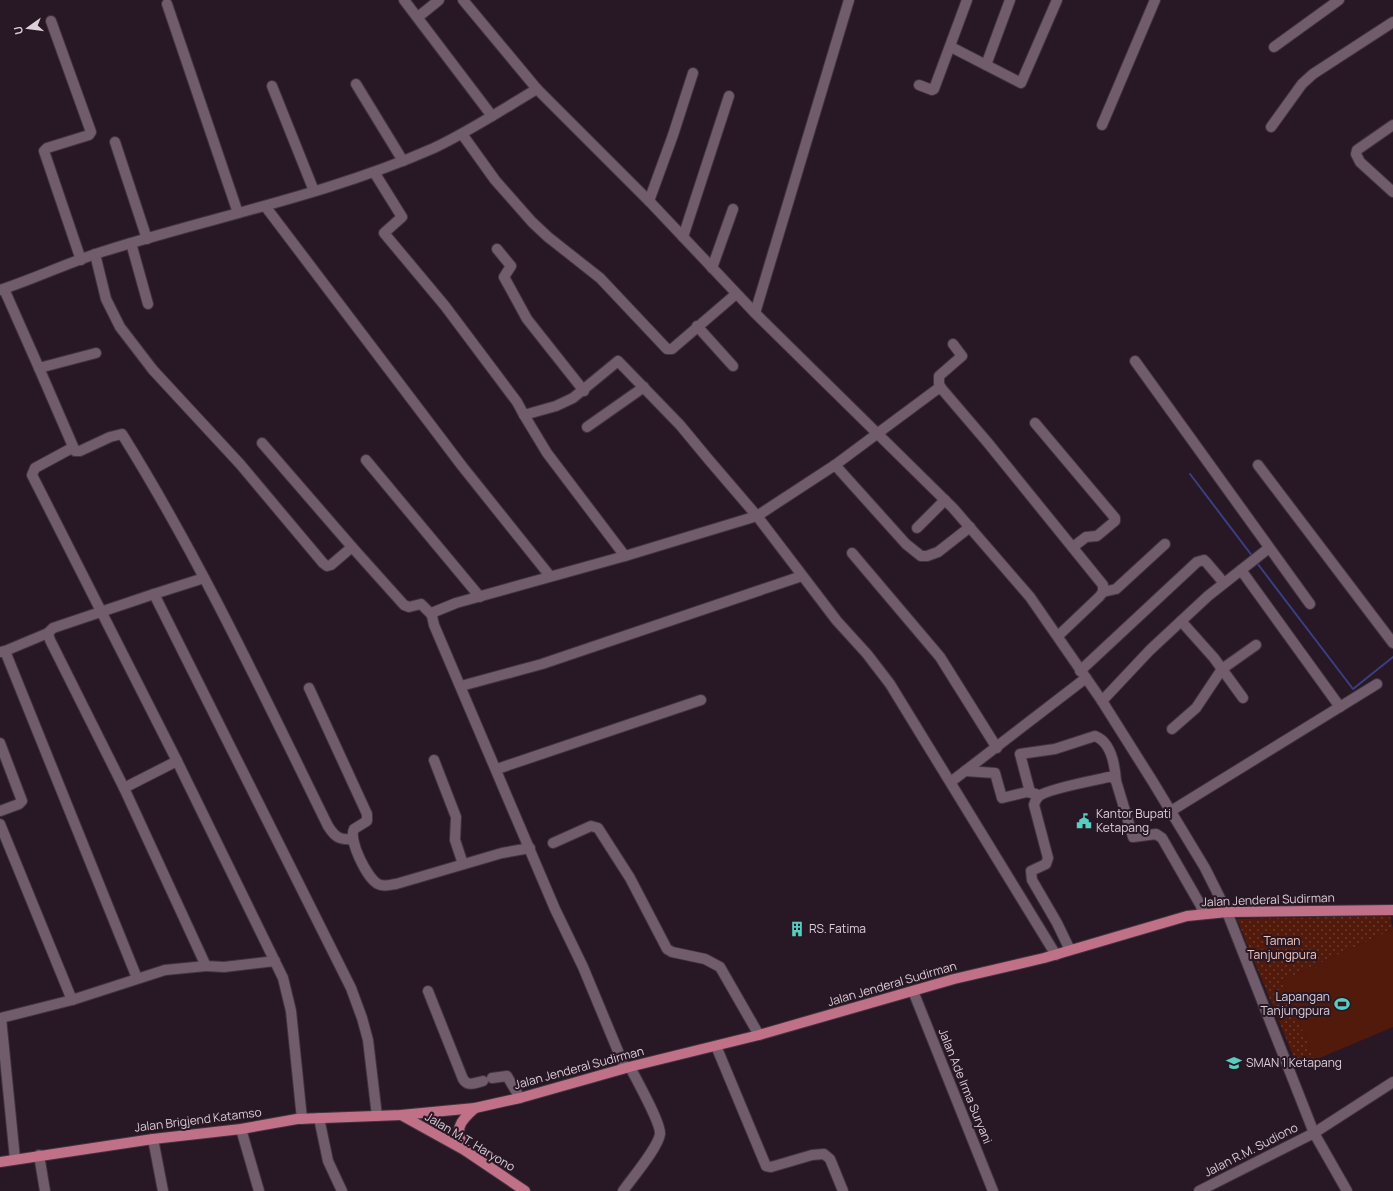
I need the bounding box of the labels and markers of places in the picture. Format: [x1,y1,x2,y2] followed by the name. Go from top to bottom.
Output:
[1096,805,1171,836] place label: Kantor Bupati Ketapang
[1075,812,1093,830] public building icon: Kantor Bupati Ketapang
[788,920,806,938] building icon: RS. Fatima
[809,920,866,937] place label: RS. Fatima
[1261,988,1330,1019] place label: Lapangan Tanjungpura
[1333,995,1351,1013] sports icon: Lapangan Tanjungpura
[1225,1054,1243,1072] school or university icon: SMAN 1 Ketapang
[1246,1054,1342,1071] place label: SMAN 1 Ketapang

